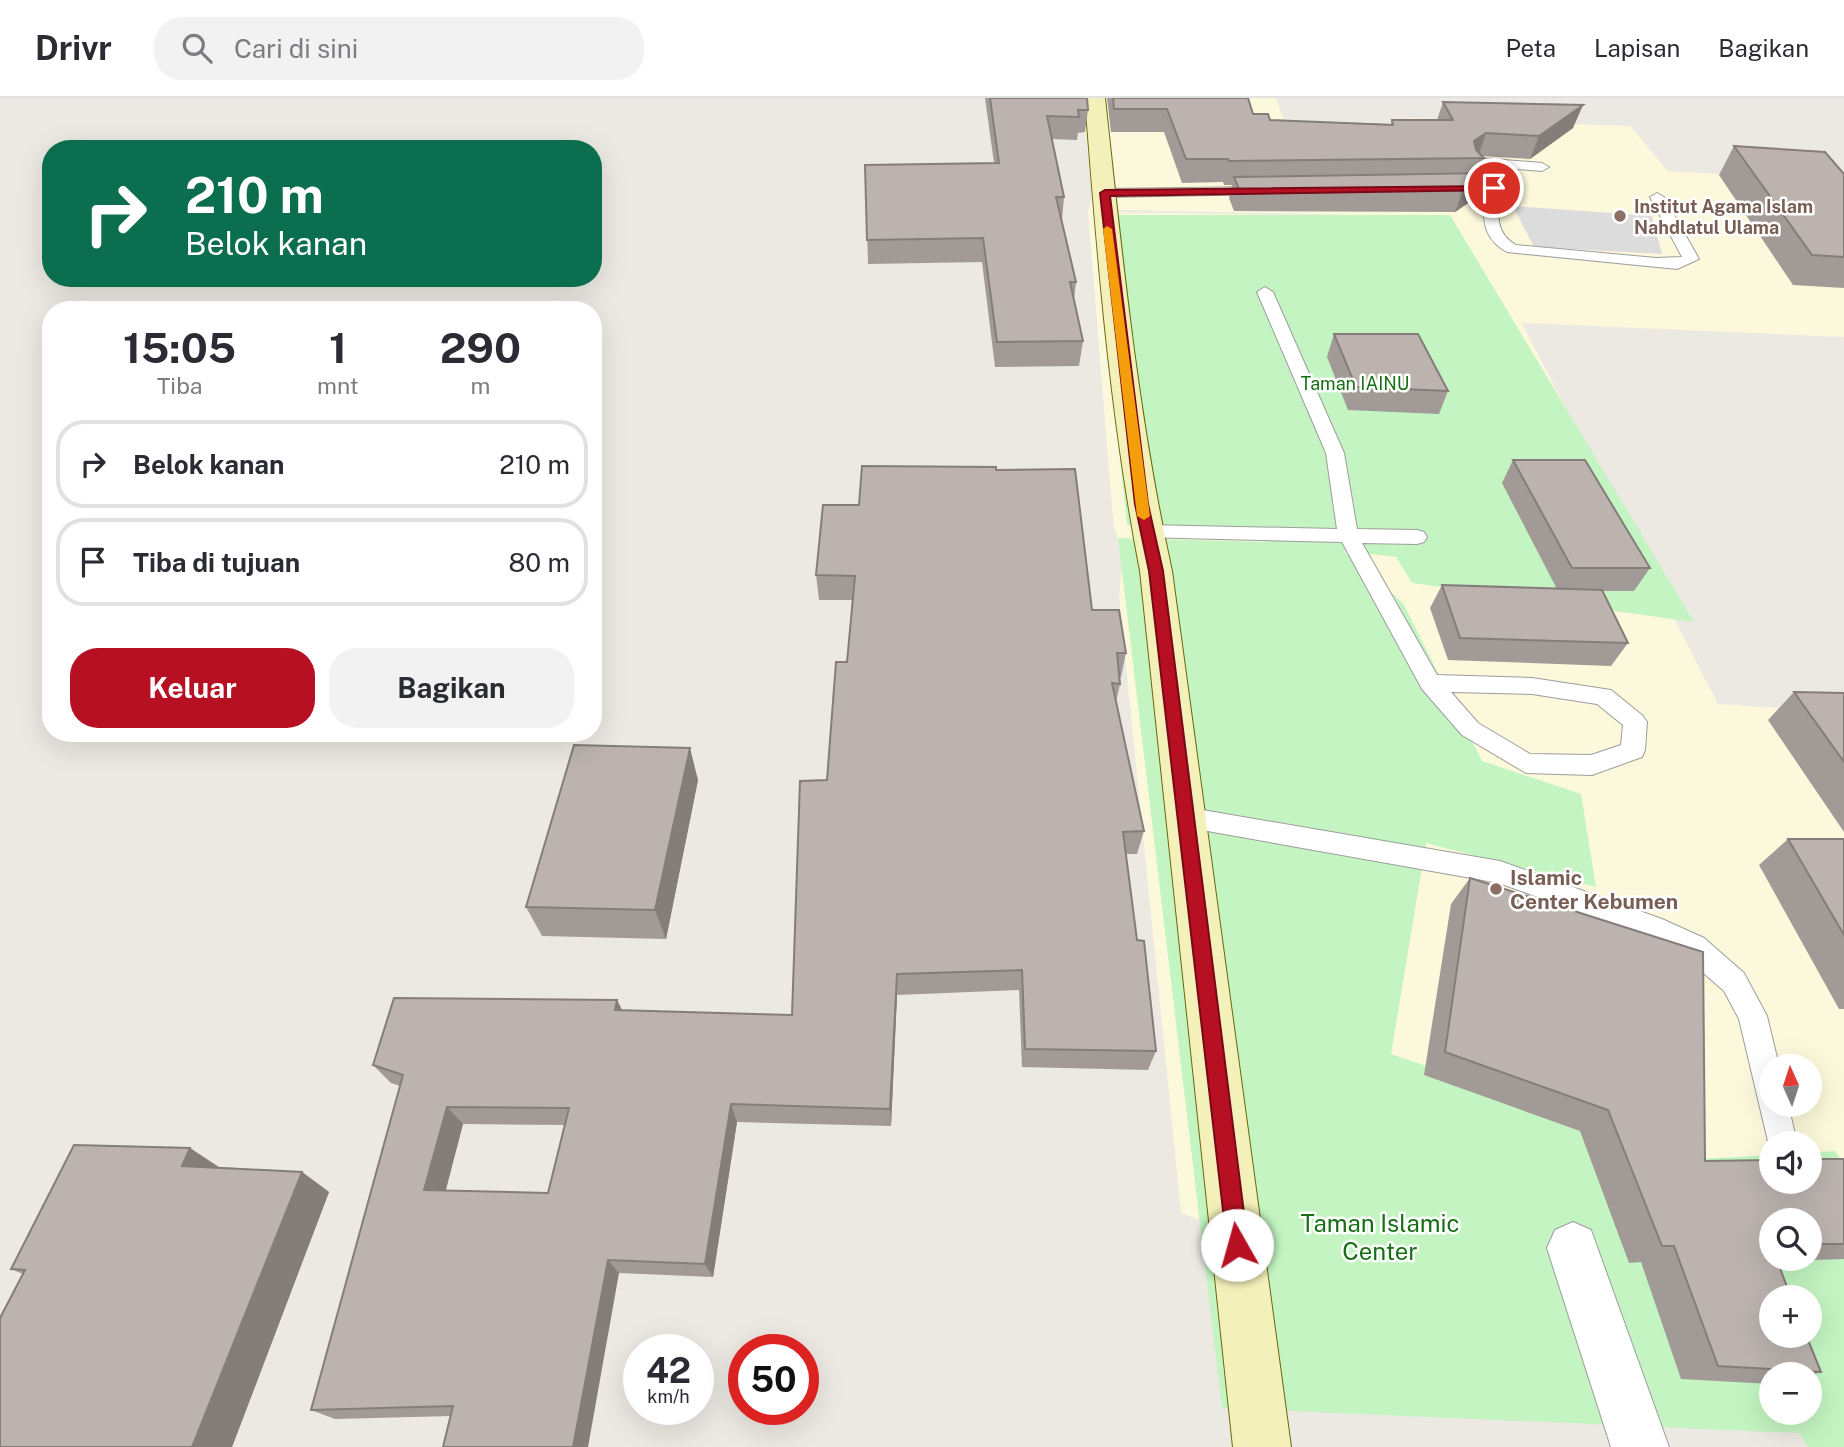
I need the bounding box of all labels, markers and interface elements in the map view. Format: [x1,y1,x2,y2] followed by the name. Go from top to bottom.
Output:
[154,17,644,80] search box
[35,29,112,67] text: Drivr
[178,29,216,67] icon: search
[234,33,358,64] text: Cari di sini
[1505,34,1556,62] text: Peta
[1594,34,1680,62] text: Lapisan
[1718,34,1809,62] text: Bagikan
[1464,158,1524,218] pin
[185,166,324,224] text: 210 m
[70,168,161,259] icon: right
[1475,169,1513,207] icon: arrive
[1634,196,1813,238] place label: Institut Agama Islam Nahdlatul Ulama
[1612,208,1628,224] marker: Institut Agama Islam Nahdlatul Ulama
[185,225,367,262] text: Belok kanan
[123,323,236,372] text: 15:05
[329,323,347,372] text: 1
[440,323,521,372] text: 290
[157,372,202,399] text: Tiba
[317,372,359,399] text: mnt
[470,372,490,399] text: m
[1301,373,1409,394] park label: Taman IAINU
[74,445,112,483] icon: right
[133,449,284,480] text: Belok kanan
[499,449,570,480] text: 210 m
[74,543,112,581] icon: arrive
[133,547,300,578] text: Tiba di tujuan
[509,547,570,578] text: 80 m
[70,648,315,728] button: Keluar
[329,648,574,728] button: Bagikan
[1510,865,1678,914] place label: Islamic Center Kebumen
[1488,881,1504,897] marker: Islamic Center Kebumen
[1759,1054,1822,1116] north arrow
[1759,1054,1822,1425] map controls
[1759,1131,1822,1194] button: sound
[1200,1208,1274,1282] position arrow
[1759,1208,1822,1271] button: search
[1301,1209,1459,1265] park label: Taman Islamic Center
[1759,1285,1822,1348] button: +
[728,1334,819,1425] speed limit sign: 50
[646,1350,691,1391] text: 42
[1759,1362,1822,1425] button: −
[647,1386,690,1407] text: km/h

